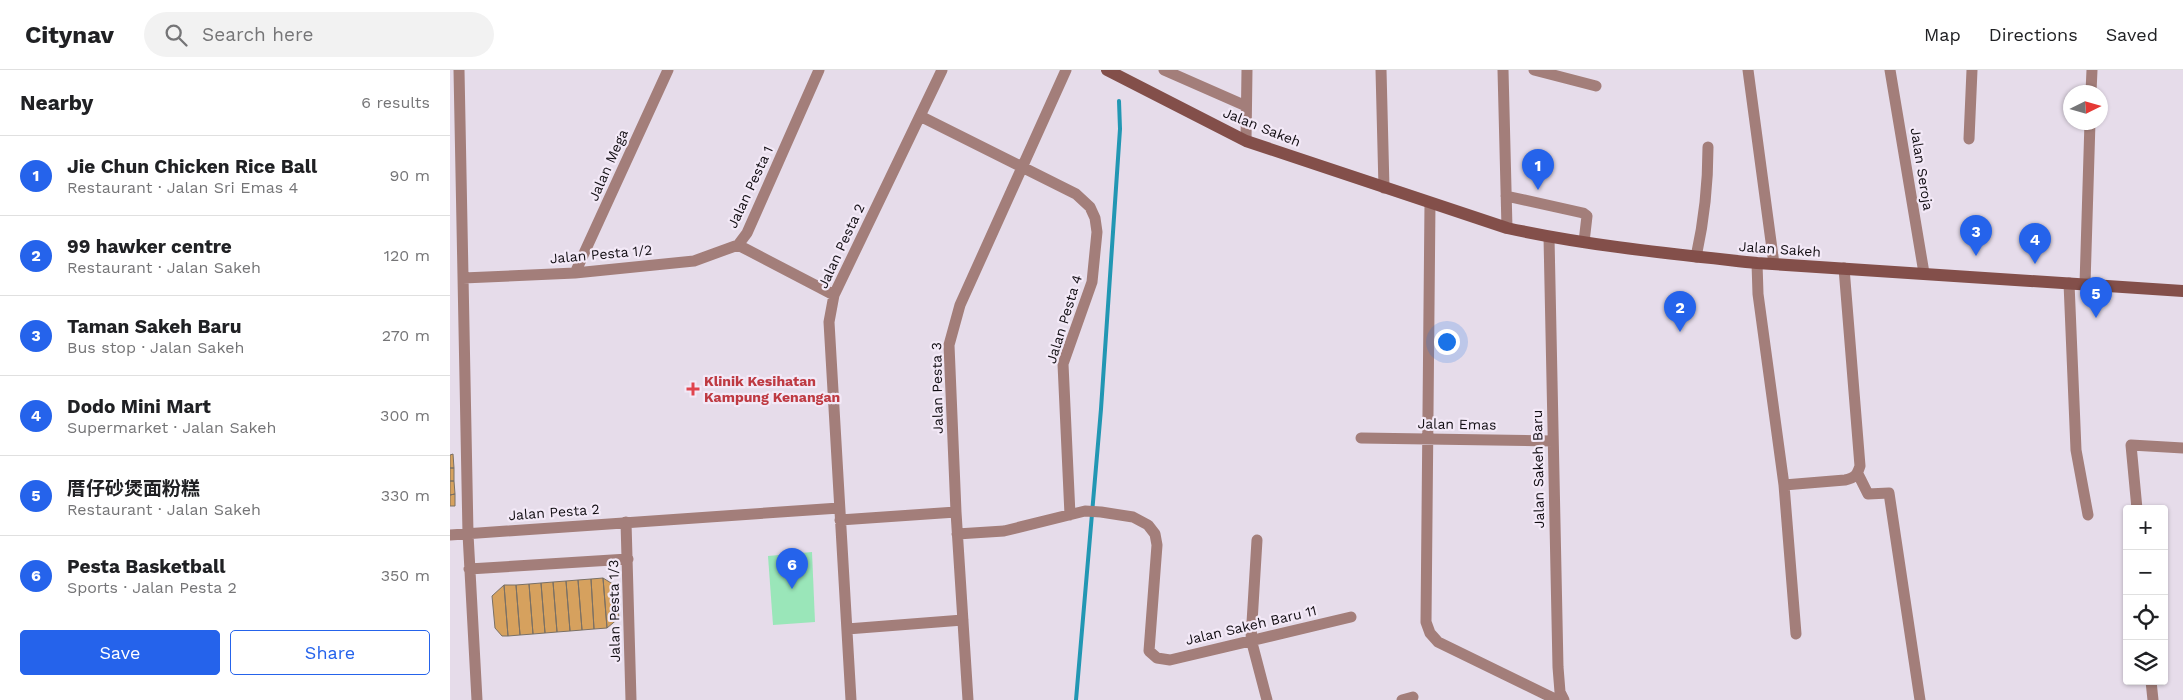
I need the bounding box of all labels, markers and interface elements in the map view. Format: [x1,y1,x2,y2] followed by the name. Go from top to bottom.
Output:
[144,12,494,57] search box
[25,21,114,49] text: Citynav
[162,21,190,49] icon: search
[202,23,313,46] text: Search here
[1924,24,1961,45] text: Map
[1989,24,2078,45] text: Directions
[2106,24,2158,45] text: Saved
[2063,85,2108,130] north arrow
[20,90,93,115] text: Nearby
[361,93,430,112] text: 6 results
[1221,104,1303,150] street label: Jalan Sakeh
[1908,126,1936,212] street label: Jalan Seroja
[585,127,631,203] street label: Jalan Mega
[724,143,776,231] street label: Jalan Pesta 1
[1522,149,1554,190] pin: 1
[67,155,317,178] text: Jie Chun Chicken Rice Ball
[33,166,39,185] text: 1
[389,166,430,185] text: 90 m
[67,178,298,197] text: Restaurant · Jalan Sri Emas 4
[814,201,868,291] street label: Jalan Pesta 2
[1960,215,1992,256] pin: 3
[2019,223,2051,264] pin: 4
[67,235,232,258] text: 99 hawker centre
[1738,238,1822,260] street label: Jalan Sakeh
[549,242,653,266] street label: Jalan Pesta 1/2
[31,246,41,265] text: 2
[384,246,430,265] text: 120 m
[67,258,261,277] text: Restaurant · Jalan Sakeh
[1043,273,1085,365] street label: Jalan Pesta 4
[2080,277,2112,318] pin: 5
[1664,291,1696,332] pin: 2
[67,315,241,338] text: Taman Sakeh Baru
[31,326,41,345] text: 3
[382,326,430,345] text: 270 m
[1434,329,1460,355] your location
[67,338,244,357] text: Bus stop · Jalan Sakeh
[928,342,946,434] street label: Jalan Pesta 3
[704,373,840,405] place label: Klinik Kesihatan Kampung Kenangan
[686,382,700,396] marker: Klinik Kesihatan Kampung Kenangan
[67,395,211,418] text: Dodo Mini Mart
[31,406,41,425] text: 4
[380,406,430,425] text: 300 m
[1529,410,1547,528] street label: Jalan Sakeh Baru
[1417,415,1497,433] street label: Jalan Emas
[67,418,277,437] text: Supermarket · Jalan Sakeh
[67,477,200,500] text: 厝仔砂煲面粉糕
[31,486,41,505] text: 5
[381,486,430,505] text: 330 m
[67,500,261,519] text: Restaurant · Jalan Sakeh
[508,501,600,523] street label: Jalan Pesta 2
[2123,505,2168,685] map controls
[2123,505,2168,550] button: +
[776,548,808,589] pin: 6
[2123,550,2168,595] button: −
[67,555,225,578] text: Pesta Basketball
[605,559,623,663] street label: Jalan Pesta 1/3
[31,566,41,585] text: 6
[381,566,430,585] text: 350 m
[67,578,237,597] text: Sports · Jalan Pesta 2
[2123,595,2168,640] button: locate
[1184,602,1318,648] street label: Jalan Sakeh Baru 11
[20,630,220,675] button: Save
[230,630,430,675] button: Share
[2123,640,2168,685] button: layers

